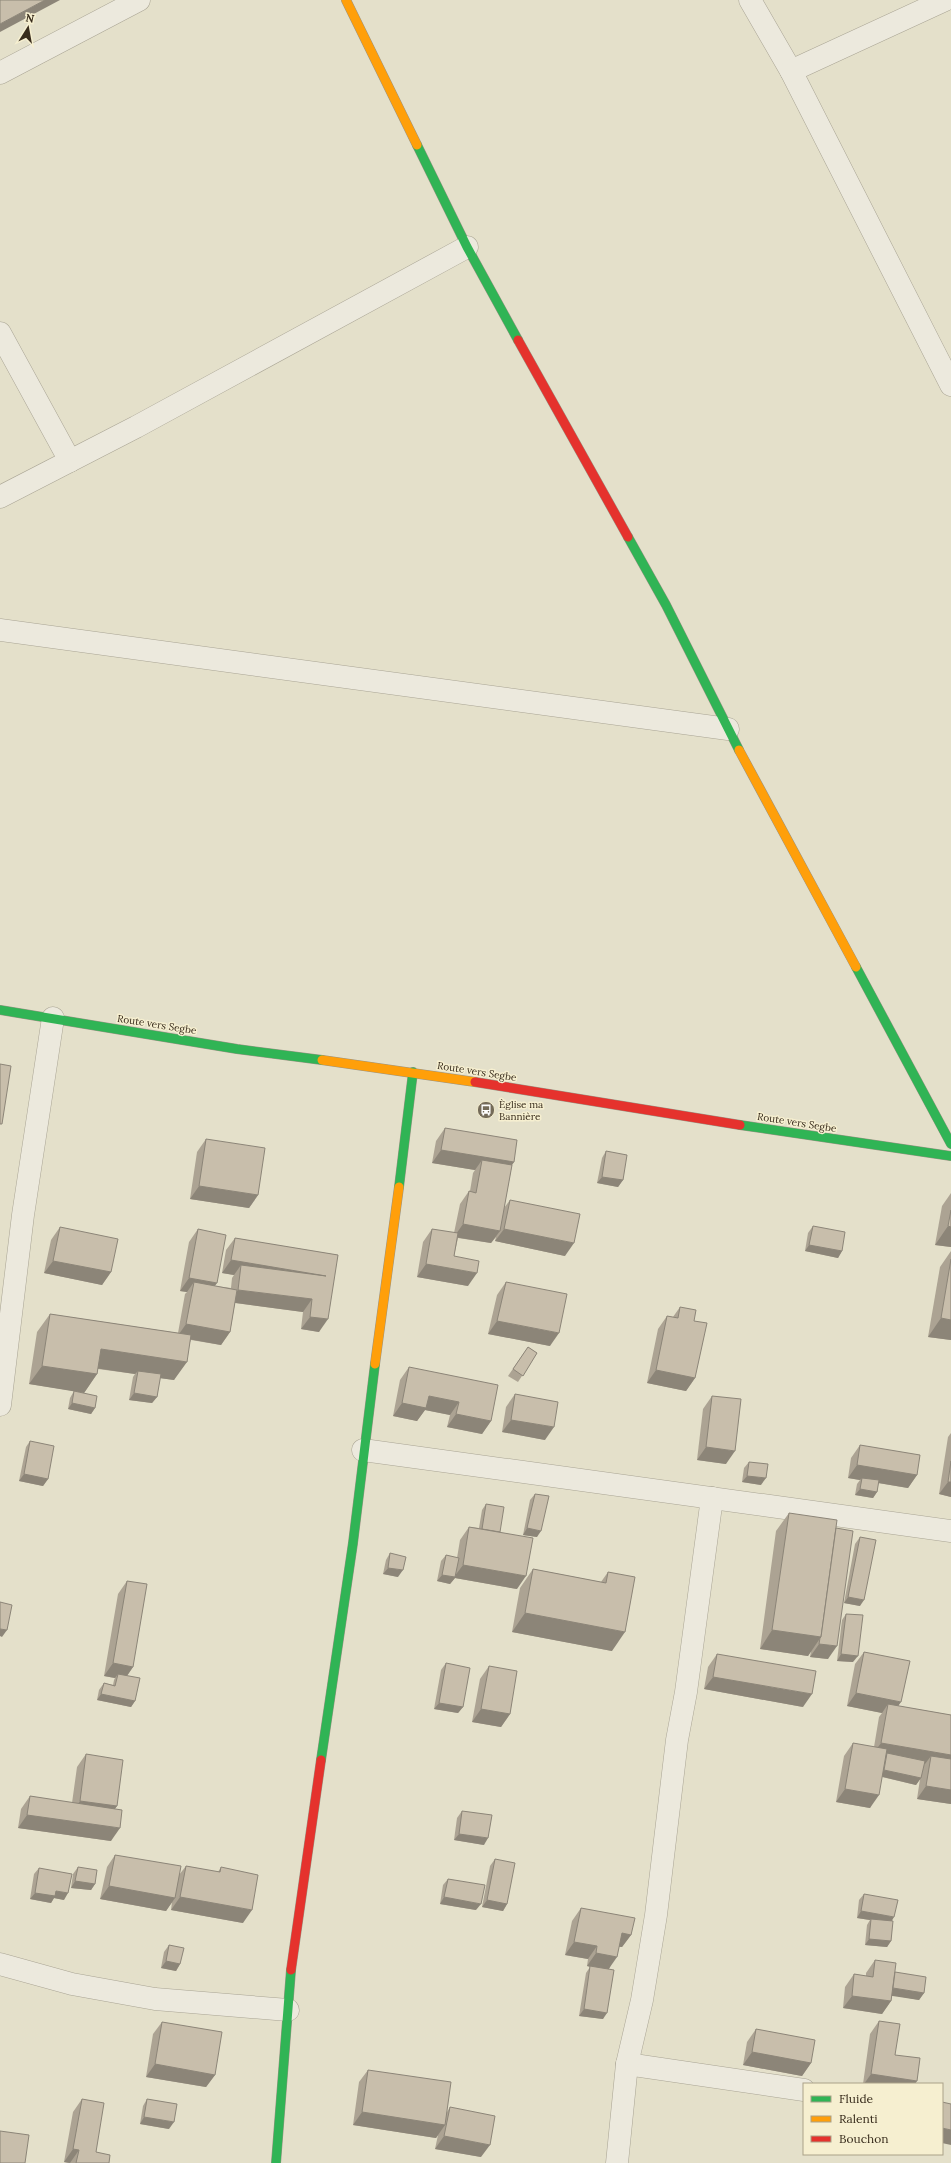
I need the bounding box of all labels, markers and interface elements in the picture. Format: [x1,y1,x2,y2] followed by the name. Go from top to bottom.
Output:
[8,8,48,48] north arrow
[24,10,36,26] text: N
[116,1012,198,1037] street label: Route vers Segbe
[436,1059,518,1084] street label: Route vers Segbe
[499,1098,543,1123] place label: Èglise ma Bannière
[476,1100,496,1120] bus stop icon: Èglise ma Bannière
[756,1110,838,1135] street label: Route vers Segbe
[803,2083,943,2155] legend
[839,2091,874,2106] text: Fluide
[839,2111,878,2126] text: Ralenti
[839,2131,889,2146] text: Bouchon

